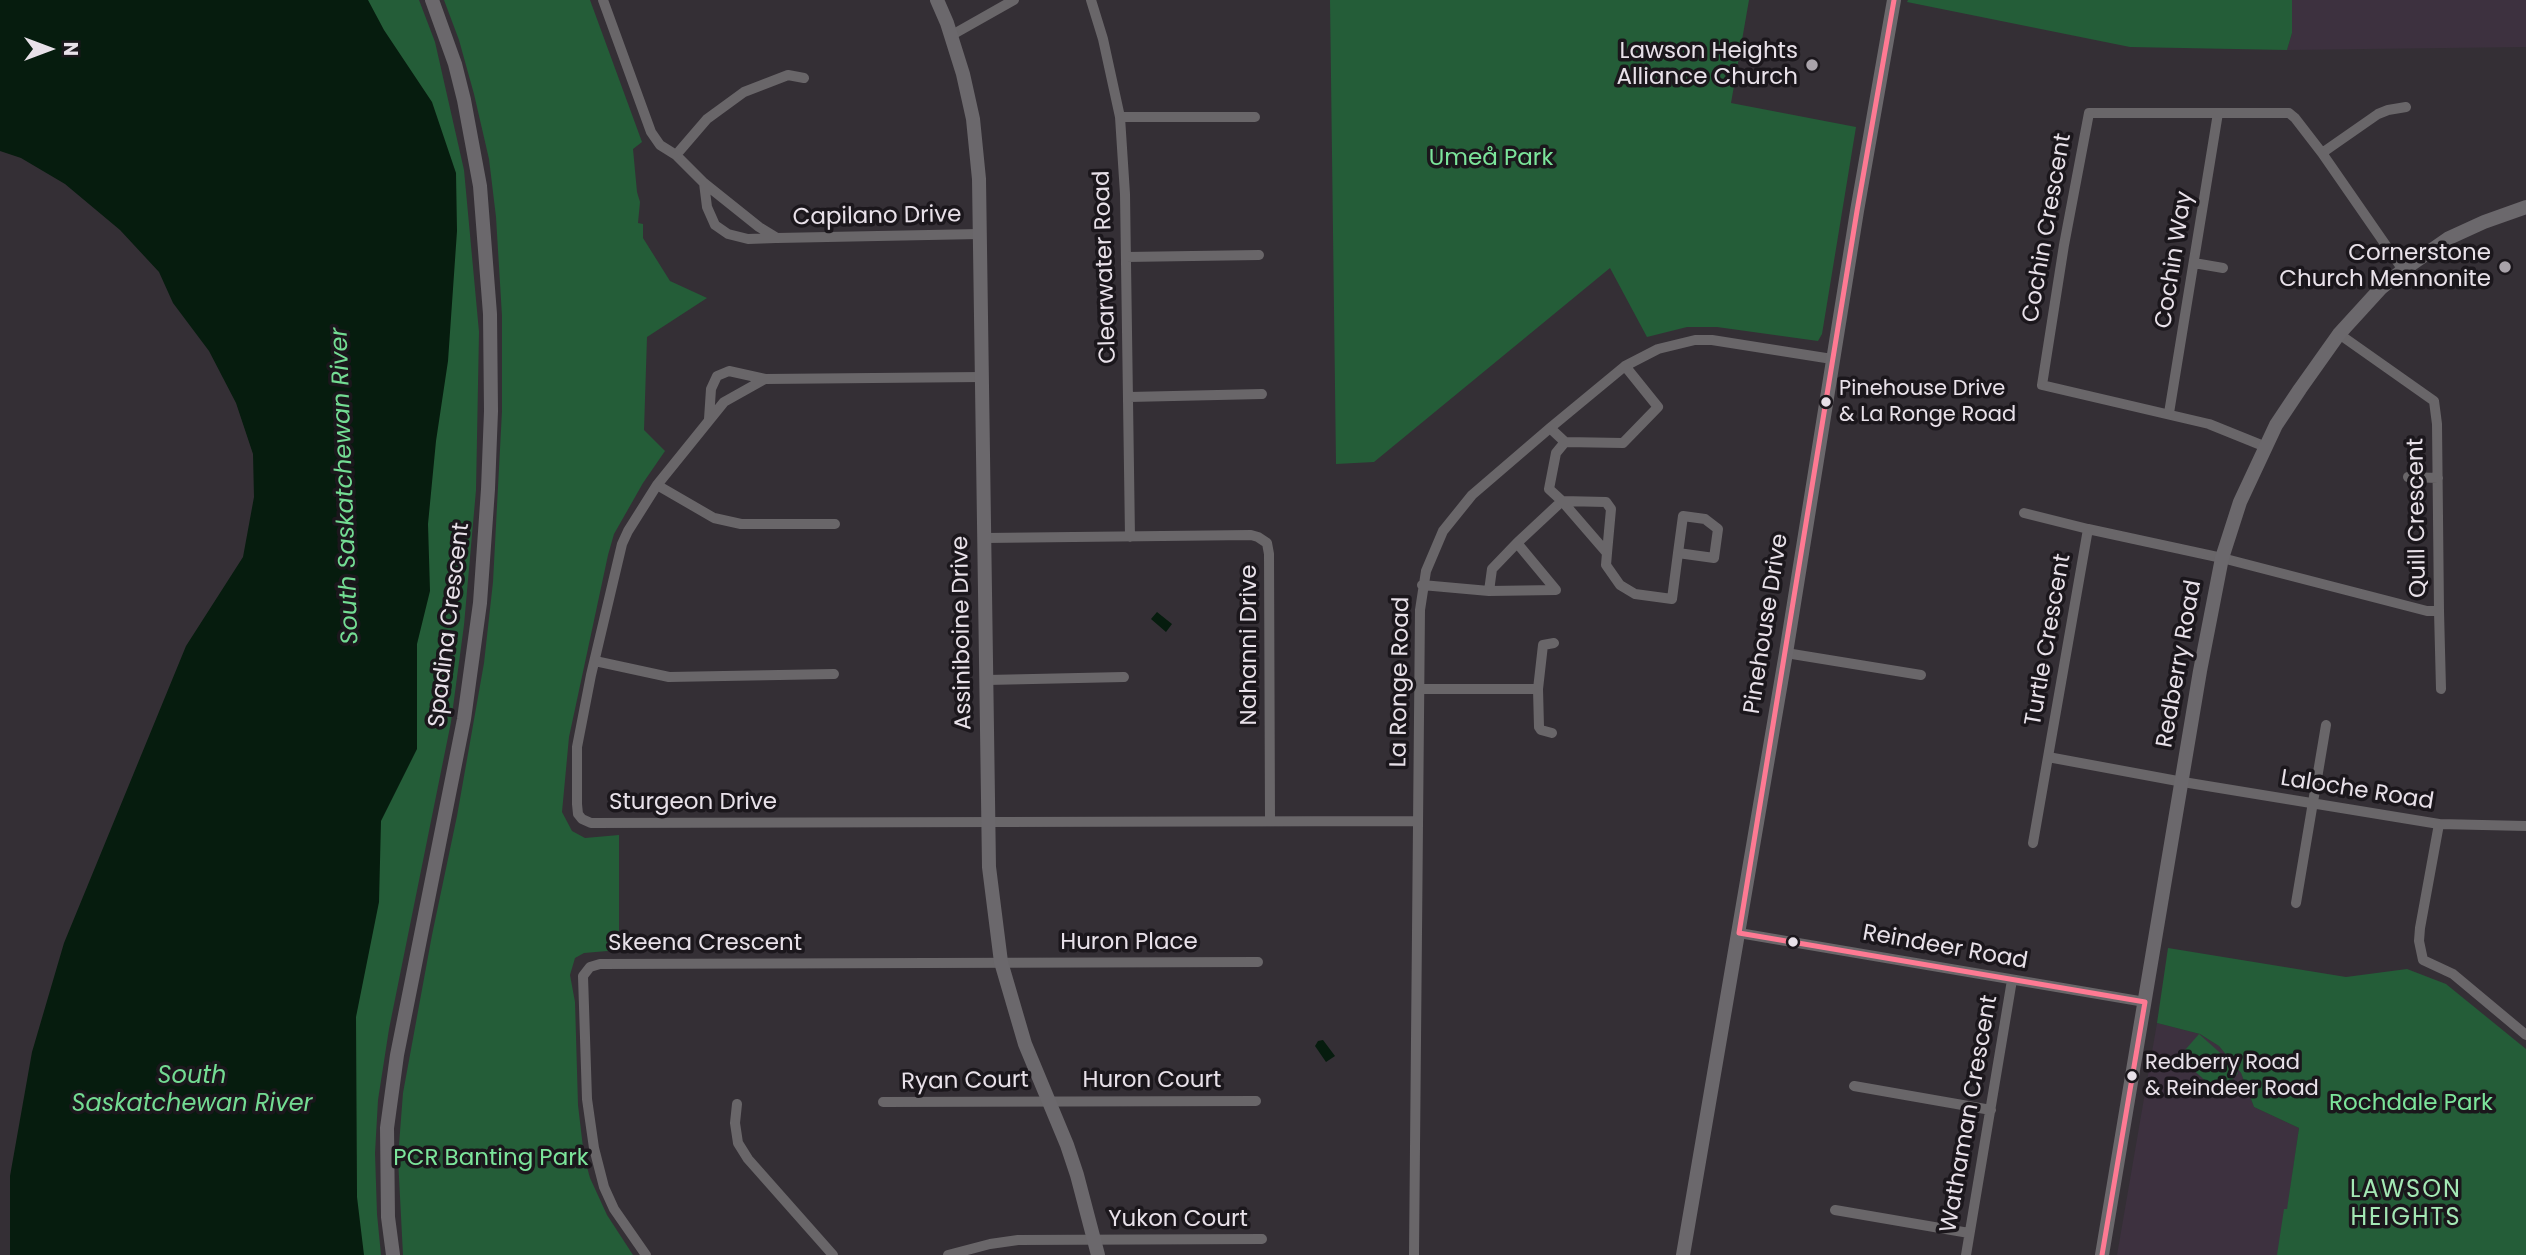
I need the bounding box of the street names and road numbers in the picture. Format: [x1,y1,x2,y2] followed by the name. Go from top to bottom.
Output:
[2018,131,2078,325] street label: Cochin Crescent
[1089,170,1123,364] street label: Clearwater Road
[2151,189,2199,331] street label: Cochin Way
[792,202,962,232] street label: Capilano Drive
[2403,438,2433,598] street label: Quill Crescent
[424,521,476,729] street label: Spadina Crescent
[1739,532,1795,716] street label: Pinehouse Drive
[948,536,978,730] street label: Assiniboine Drive
[2020,552,2078,728] street label: Turtle Crescent
[1236,565,1264,725] street label: Nahanni Drive
[2152,578,2208,750] street label: Redberry Road
[1386,596,1416,768] street label: La Ronge Road
[2278,765,2436,817] street label: Laloche Road
[609,789,777,817] street label: Sturgeon Drive
[1860,920,2030,976] street label: Reindeer Road
[1060,929,1198,957] street label: Huron Place
[608,930,802,958] street label: Skeena Crescent
[1936,993,2004,1235] street label: Wathaman Crescent
[901,1067,1029,1097] street label: Ryan Court
[1083,1067,1221,1095] street label: Huron Court
[1108,1206,1248,1234] street label: Yukon Court

